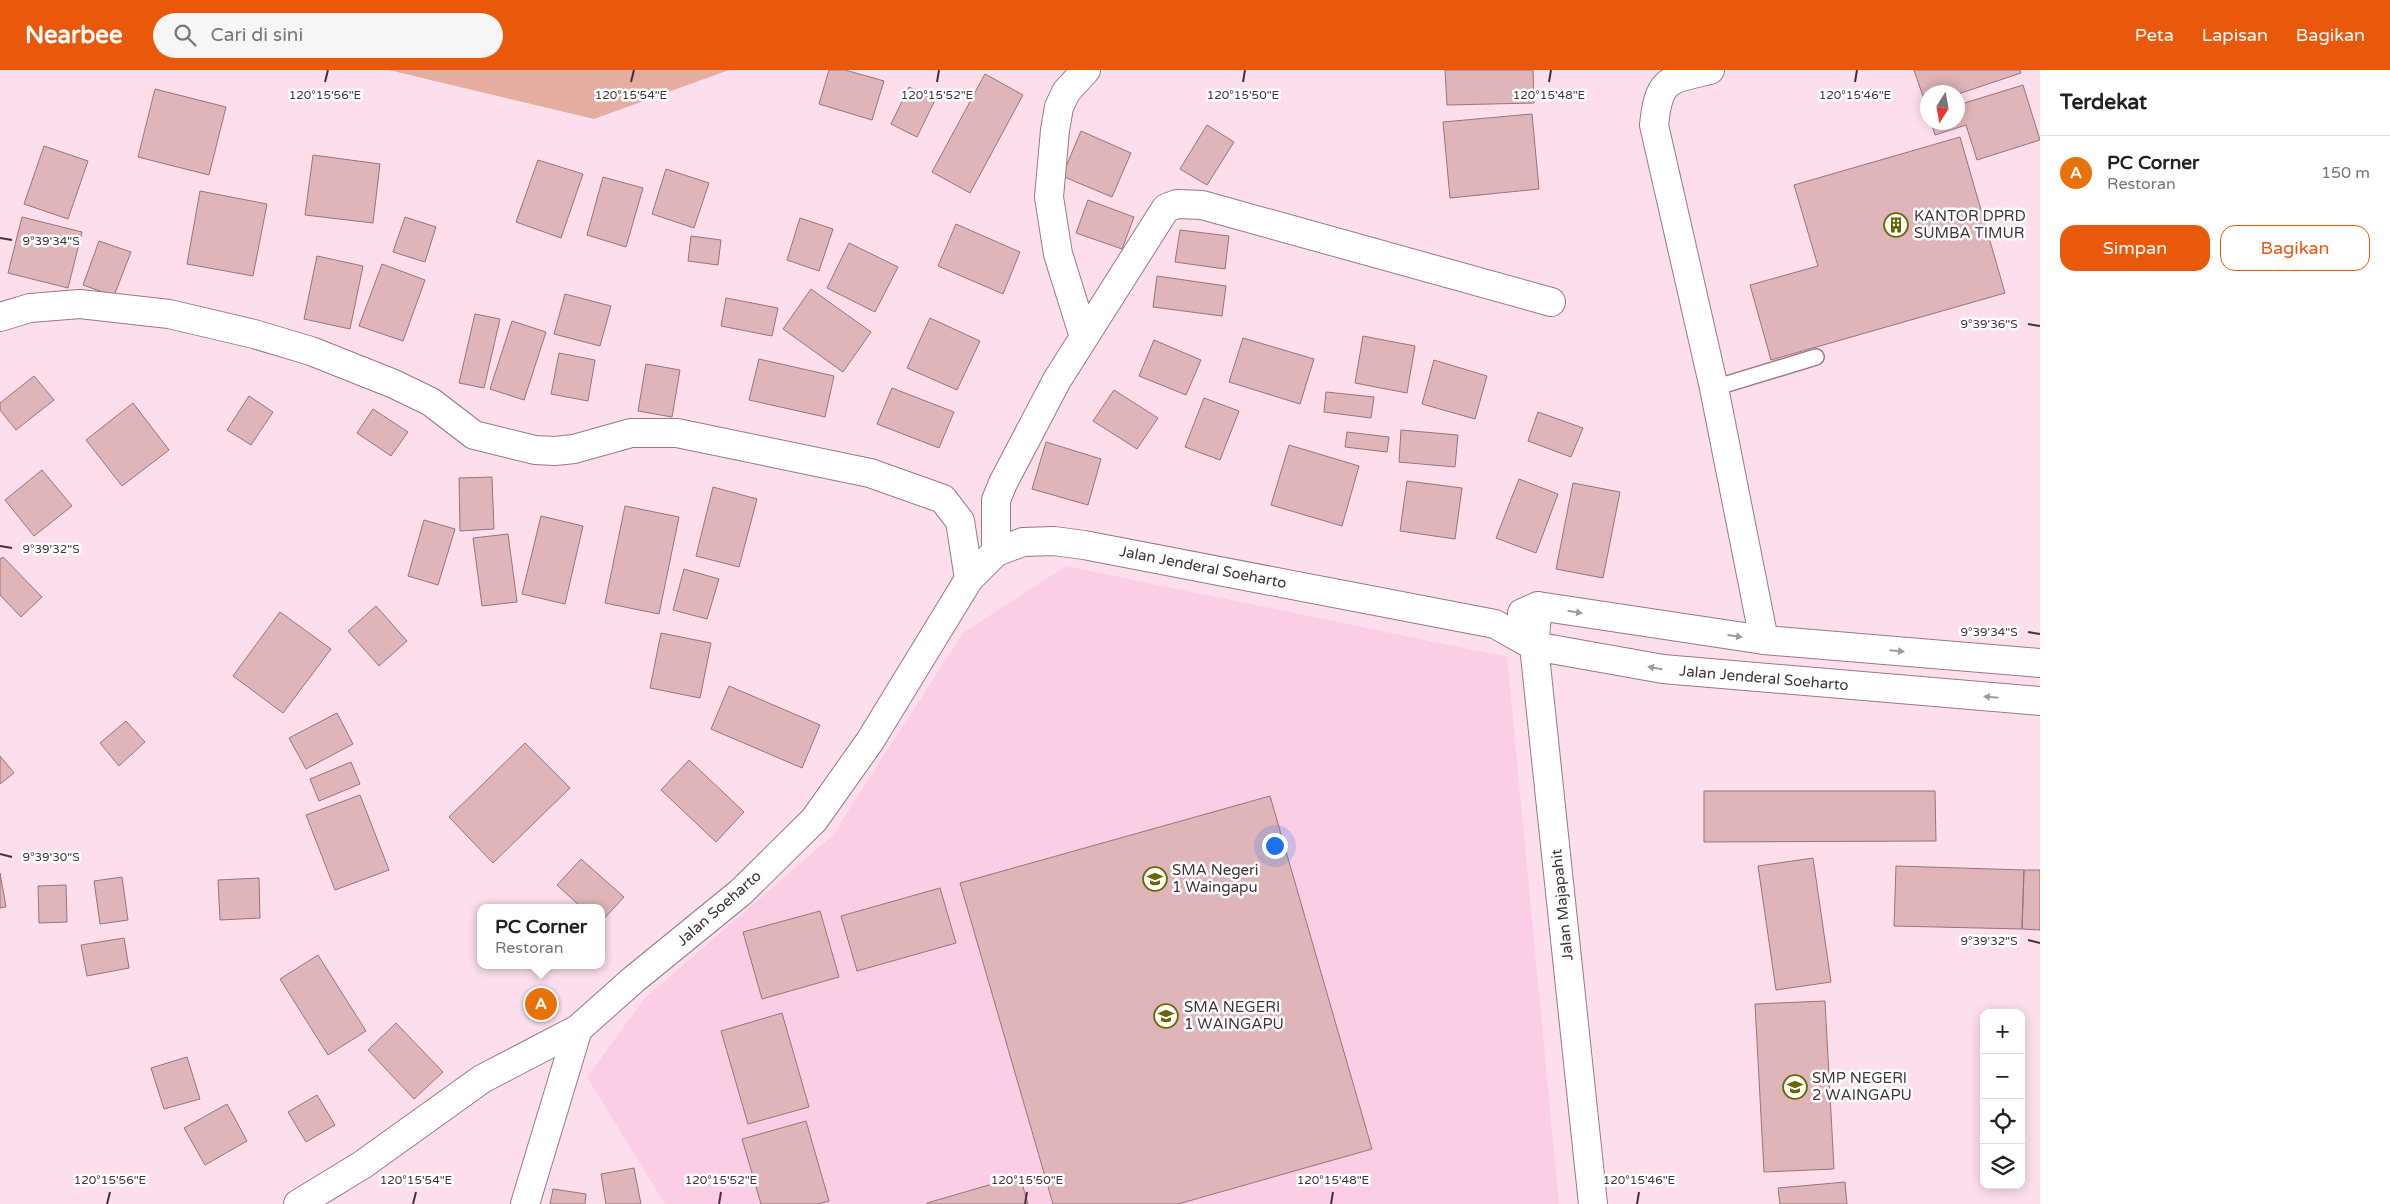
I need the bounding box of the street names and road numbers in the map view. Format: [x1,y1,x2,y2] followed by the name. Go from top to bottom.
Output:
[1118,542,1288,592] street label: Jalan Jenderal Soeharto
[1679,662,1849,694] street label: Jalan Jenderal Soeharto
[1547,848,1577,962] street label: Jalan Majapahit
[673,867,765,949] street label: Jalan Soeharto

